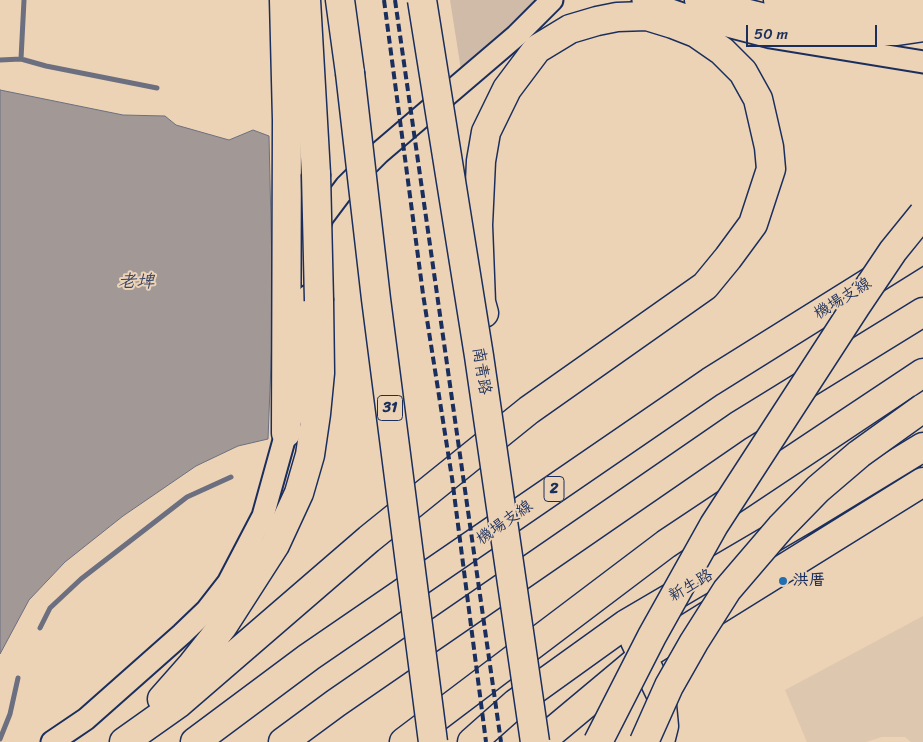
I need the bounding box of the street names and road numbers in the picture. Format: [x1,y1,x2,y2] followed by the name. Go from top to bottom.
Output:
[811,274,875,324] street label: 機場支線
[468,346,494,396] street label: 南青路
[378,396,402,420] road number: 31
[544,476,564,502] road number: 2
[473,497,537,549] street label: 機場支線
[665,566,717,606] street label: 新生路

